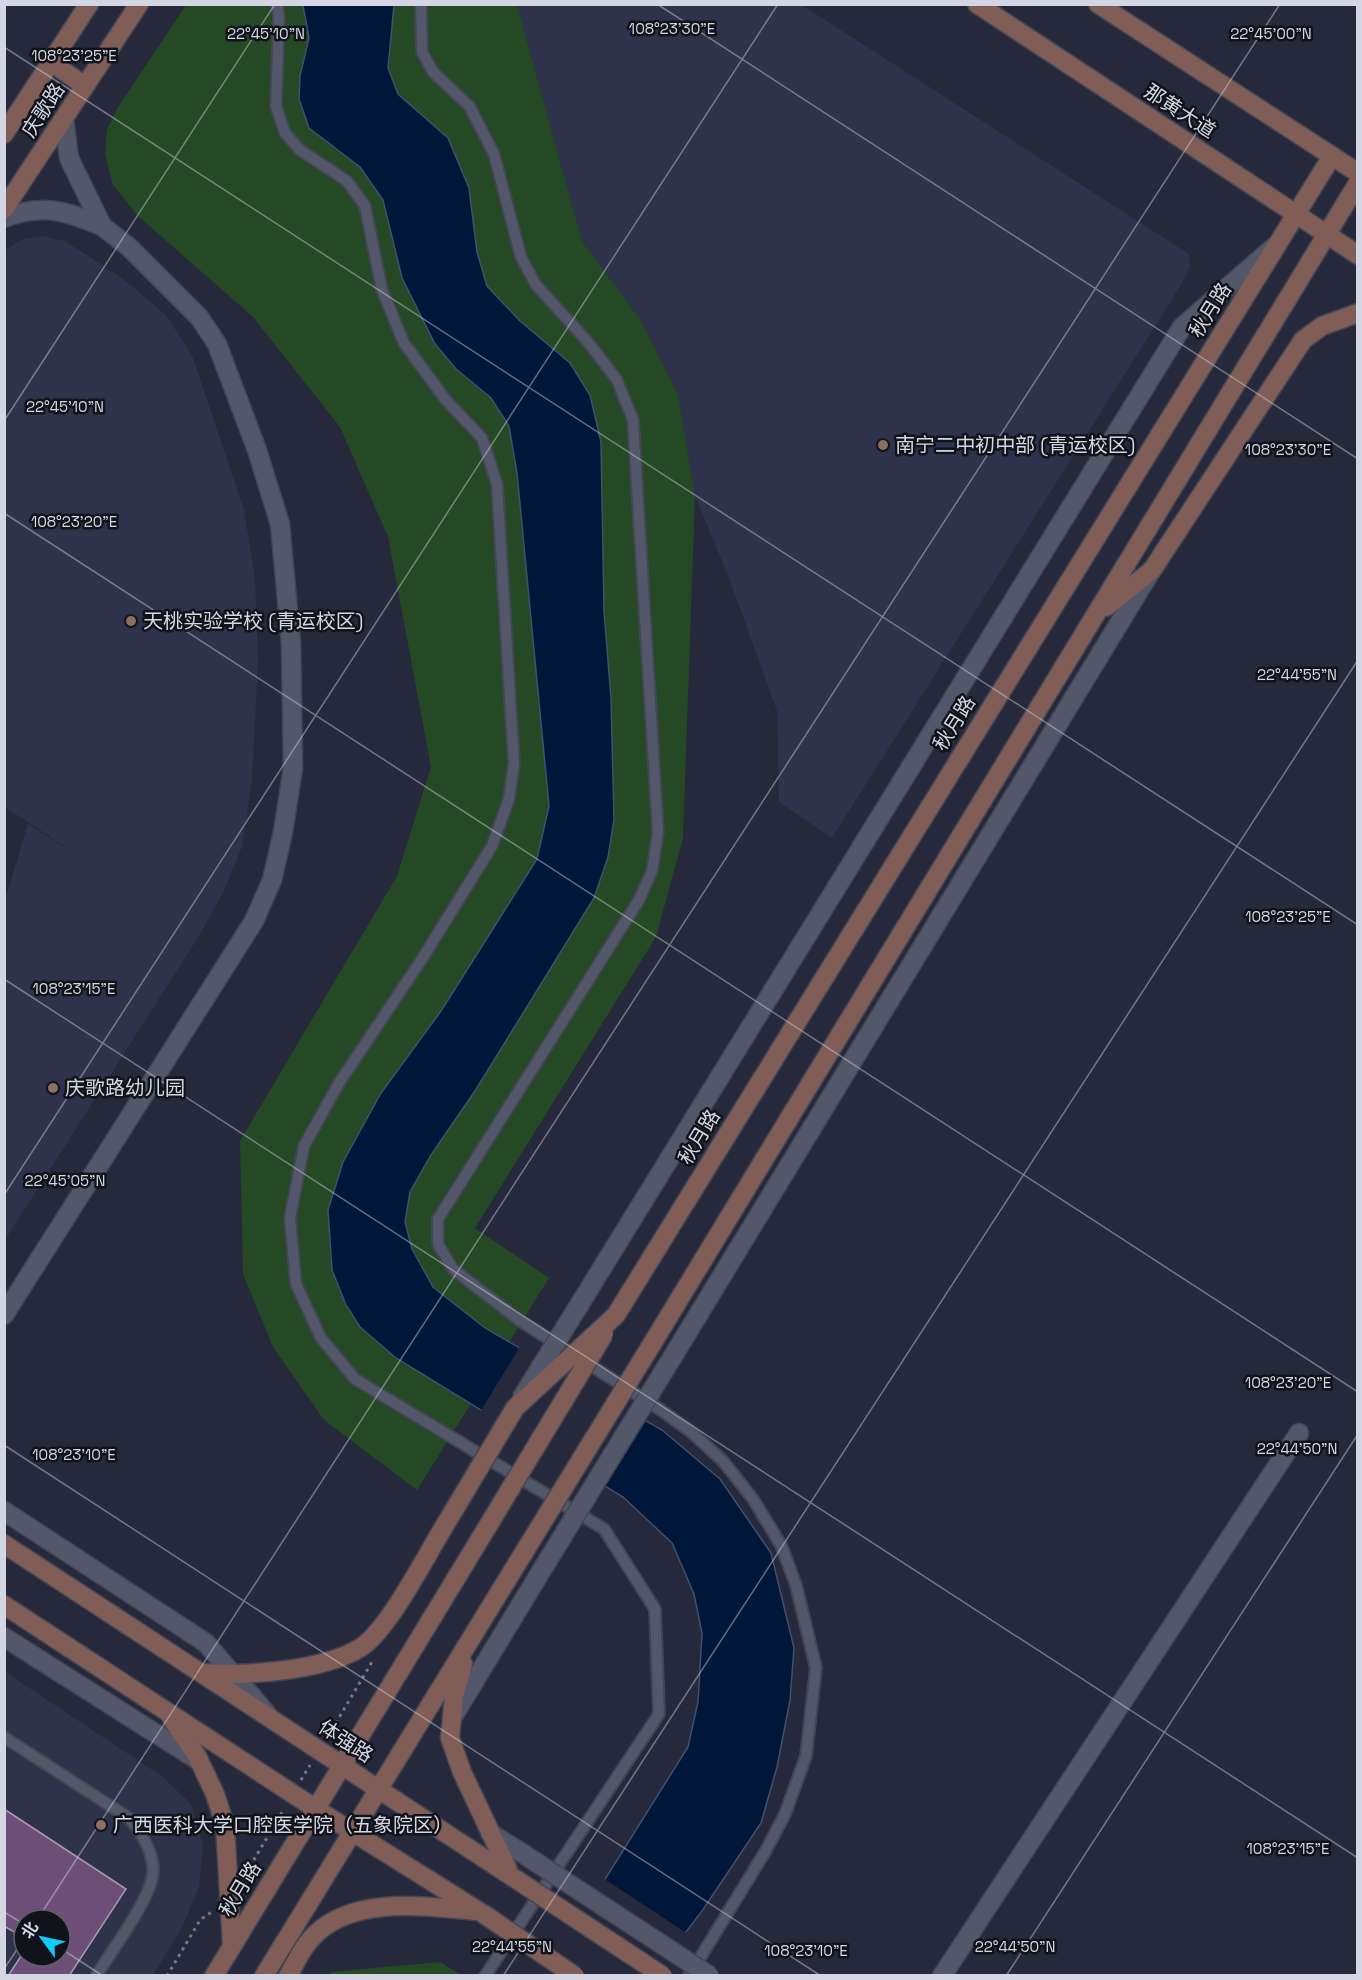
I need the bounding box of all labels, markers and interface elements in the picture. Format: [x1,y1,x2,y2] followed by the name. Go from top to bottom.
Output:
[629,19,715,38] text: 108°23'30"E
[227,24,305,43] text: 22°45'10"N
[1230,24,1312,43] text: 22°45'00"N
[31,46,117,65] text: 108°23'25"E
[16,78,70,142] street label: 庆歌路
[1139,78,1221,144] street label: 那黄大道
[1183,278,1237,342] street label: 秋月路
[26,397,104,416] text: 22°45'10"N
[895,432,1135,458] place label: 南宁二中初中部 (青运校区)
[876,438,890,452] marker: 南宁二中初中部 (青运校区)
[1245,440,1331,459] text: 108°23'30"E
[31,512,117,531] text: 108°23'20"E
[143,608,363,634] place label: 天桃实验学校 (青运校区)
[124,614,138,628] marker: 天桃实验学校 (青运校区)
[1257,665,1337,684] text: 22°44'55"N
[927,691,981,755] street label: 秋月路
[1245,907,1331,926] text: 108°23'25"E
[33,979,115,998] text: 108°23'15"E
[65,1075,185,1101] place label: 庆歌路幼儿园
[46,1081,60,1095] marker: 庆歌路幼儿园
[672,1105,726,1169] street label: 秋月路
[25,1171,105,1190] text: 22°45'05"N
[1245,1373,1331,1392] text: 108°23'20"E
[1257,1439,1337,1458] text: 22°44'50"N
[32,1445,116,1464] text: 108°23'10"E
[314,1714,378,1768] street label: 体强路
[113,1812,453,1838] place label: 广西医科大学口腔医学院（五象院区）
[94,1818,108,1832] marker: 广西医科大学口腔医学院（五象院区）
[1247,1839,1329,1858] text: 108°23'15"E
[213,1857,267,1921] street label: 秋月路
[12,1908,72,1968] north arrow
[17,1918,43,1943] text: 北
[472,1937,552,1956] text: 22°44'55"N
[975,1937,1055,1956] text: 22°44'50"N
[764,1941,848,1960] text: 108°23'10"E

